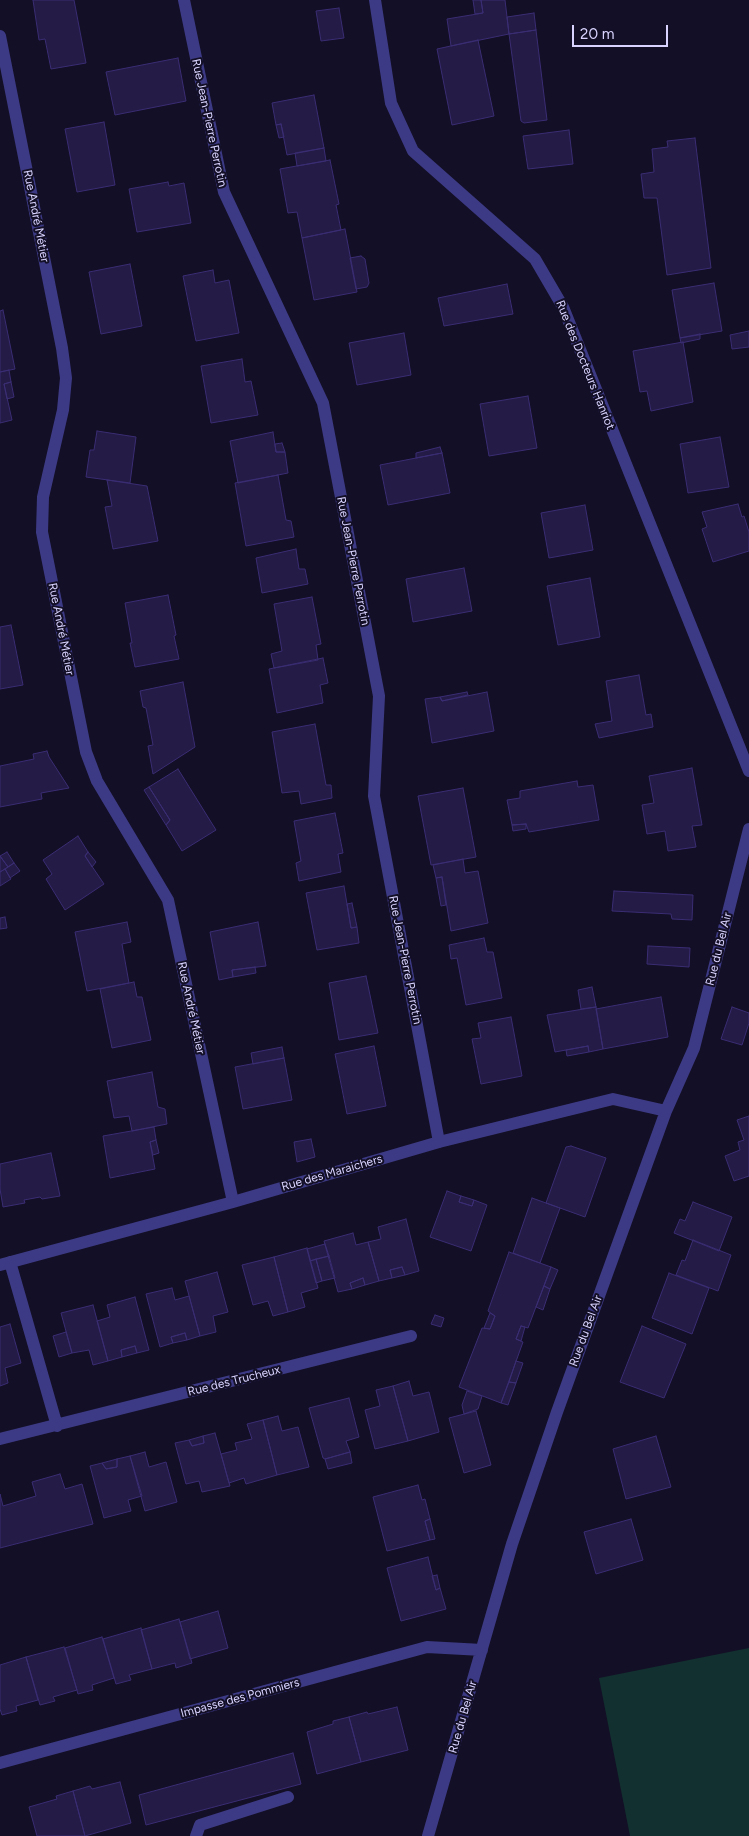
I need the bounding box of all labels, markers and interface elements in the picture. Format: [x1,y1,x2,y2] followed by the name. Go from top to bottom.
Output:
[574,15,670,47] scale bar
[580,25,614,43] text: 20 m
[188,58,230,188] street label: Rue Jean-Pierre Perrotin
[20,169,52,263] street label: Rue André Métier
[552,298,618,432] street label: Rue des Docteurs Hanriot
[333,495,373,627] street label: Rue Jean-Pierre Perrotin
[45,582,77,676] street label: Rue André Métier
[385,894,425,1026] street label: Rue Jean-Pierre Perrotin
[703,911,735,987] street label: Rue du Bel Air
[174,961,208,1055] street label: Rue André Métier
[280,1152,384,1194] street label: Rue des Maraichers
[566,1293,606,1369] street label: Rue du Bel Air
[186,1363,282,1399] street label: Rue des Trucheux
[179,1675,301,1721] street label: Impasse des Pommiers
[446,1679,480,1755] street label: Rue du Bel Air

